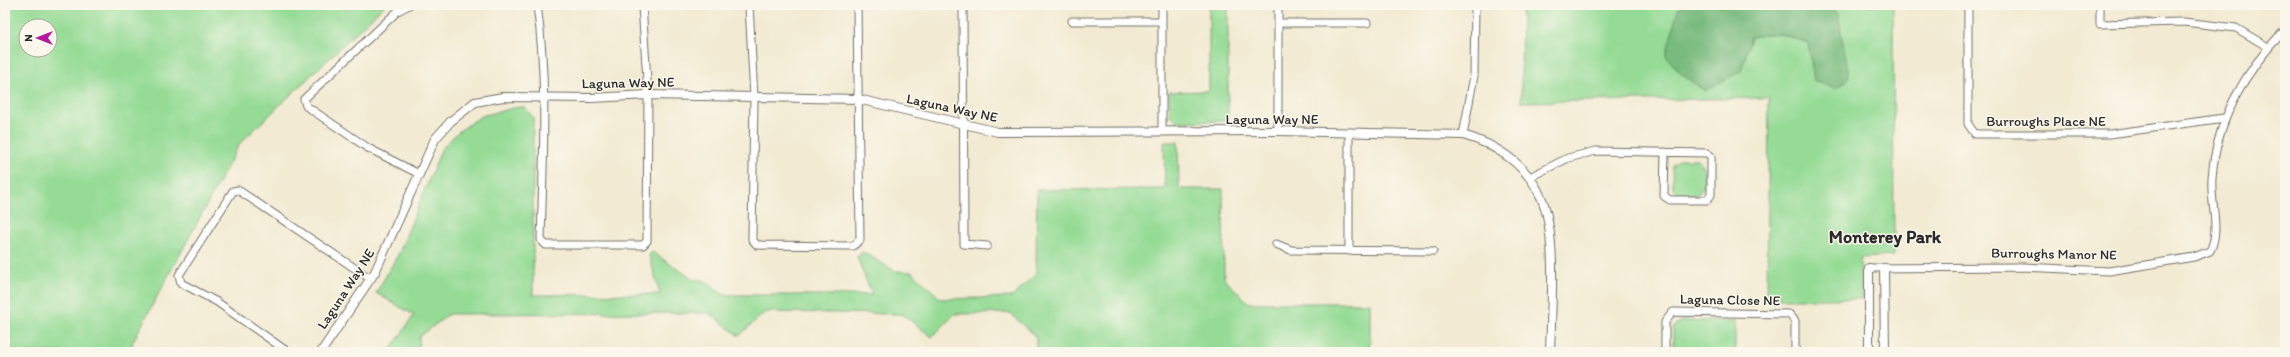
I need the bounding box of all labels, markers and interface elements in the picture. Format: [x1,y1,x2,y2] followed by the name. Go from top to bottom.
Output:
[18,18,58,58] north arrow
[22,34,35,42] text: N
[581,74,675,92] street label: Laguna Way NE
[905,90,999,126] street label: Laguna Way NE
[1226,111,1319,128] street label: Laguna Way NE
[1986,113,2106,130] street label: Burroughs Place NE
[1829,226,1942,248] district label: Monterey Park
[1991,244,2117,264] street label: Burroughs Manor NE
[314,245,379,333] street label: Laguna Way NE
[1680,291,1781,309] street label: Laguna Close NE

